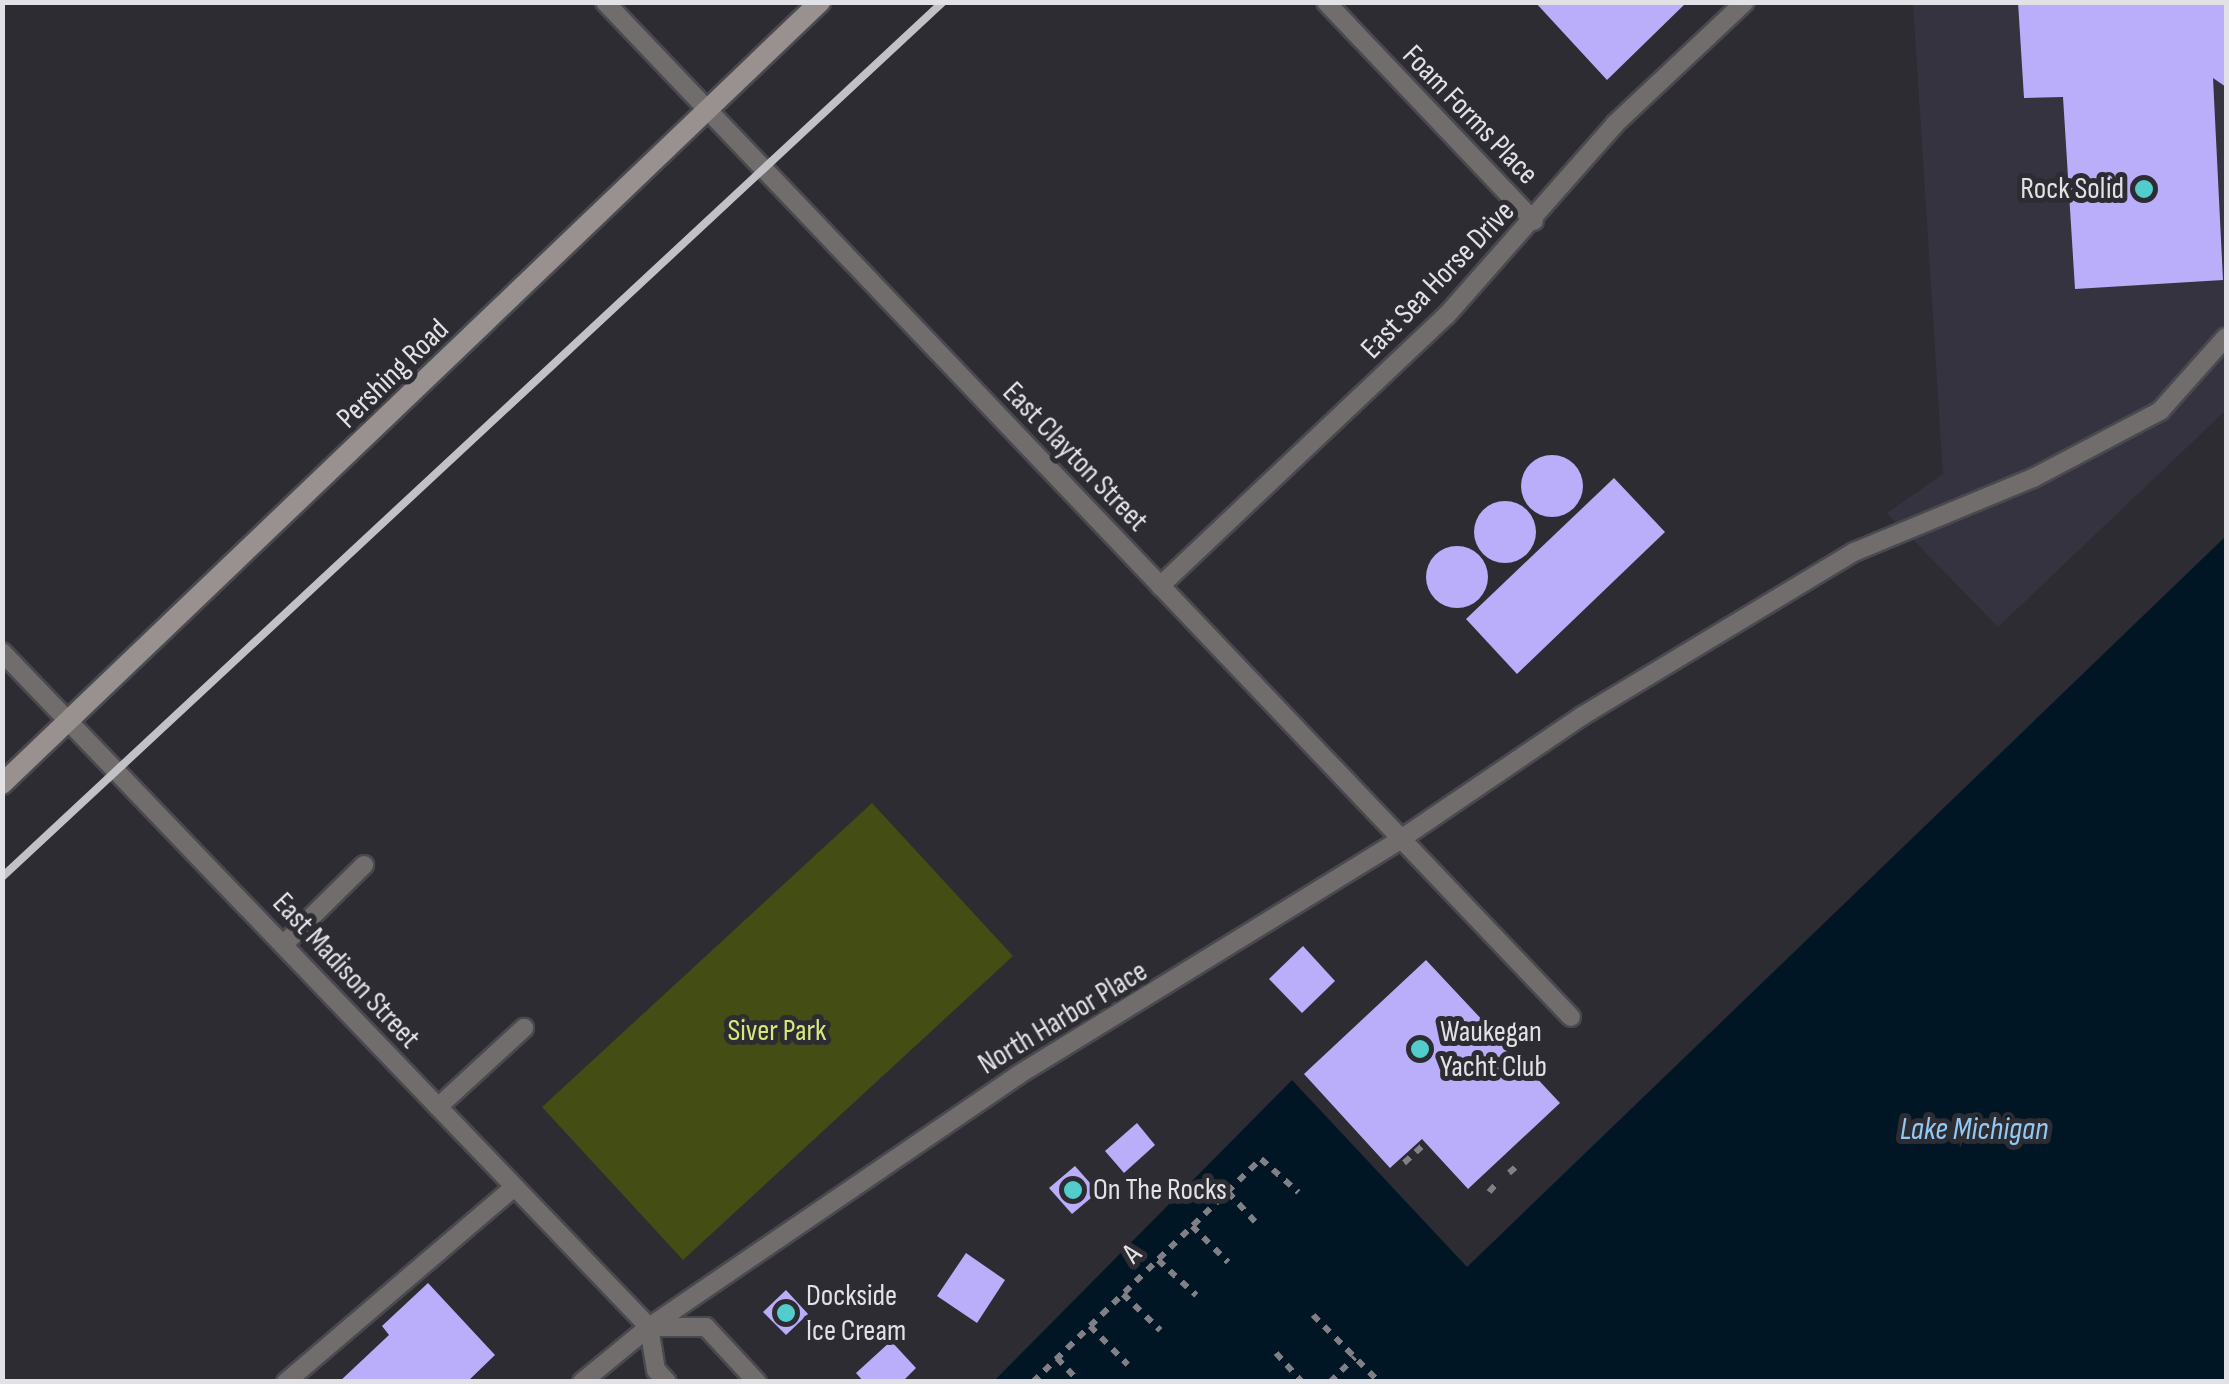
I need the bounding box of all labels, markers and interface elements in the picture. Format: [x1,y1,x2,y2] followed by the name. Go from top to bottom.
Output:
[1395,38,1545,192] street label: Foam Forms Place
[2020,171,2124,207] place label: Rock Solid
[2133,178,2155,200] marker: Rock Solid
[1354,194,1522,366] street label: East Sea Horse Drive
[330,312,456,436] street label: Pershing Road
[995,375,1155,539] street label: East Clayton Street
[265,886,427,1056] street label: East Madison Street
[972,953,1154,1083] street label: North Harbor Place
[727,1013,827,1049] park label: Siver Park
[1440,1014,1547,1084] place label: Waukegan Yacht Club
[1409,1038,1431,1060] marker: Waukegan Yacht Club
[1900,1111,2048,1149] water label: Lake Michigan
[1093,1172,1227,1208] place label: On The Rocks
[1062,1179,1084,1201] marker: On The Rocks
[1115,1237,1149,1271] street label: A
[806,1278,906,1348] place label: Dockside Ice Cream
[775,1302,797,1324] marker: Dockside Ice Cream

